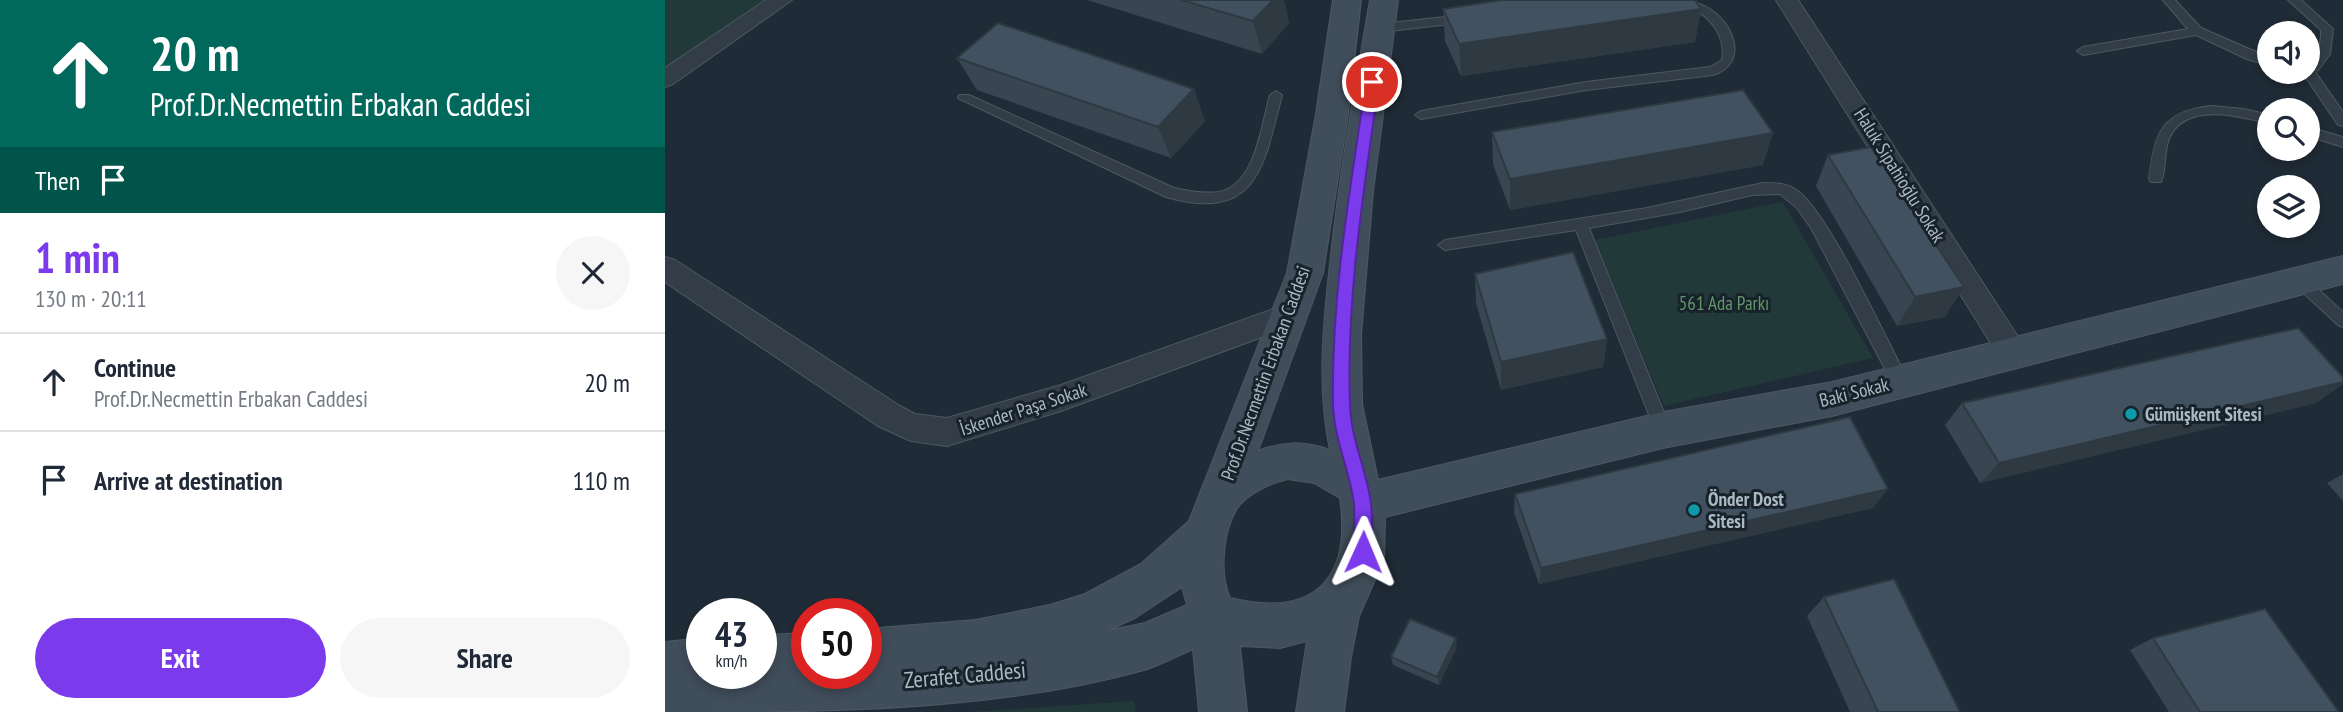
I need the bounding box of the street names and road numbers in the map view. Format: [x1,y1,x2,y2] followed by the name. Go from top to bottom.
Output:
[1849,103,1951,247] street label: Haluk Sipahioğlu Sokak
[1215,263,1315,483] street label: Prof.Dr.Necmettin Erbakan Caddesi
[1817,372,1892,412] street label: Baki Sokak
[957,377,1090,441] street label: İskender Paşa Sokak
[903,655,1027,694] street label: Zerafet Caddesi

